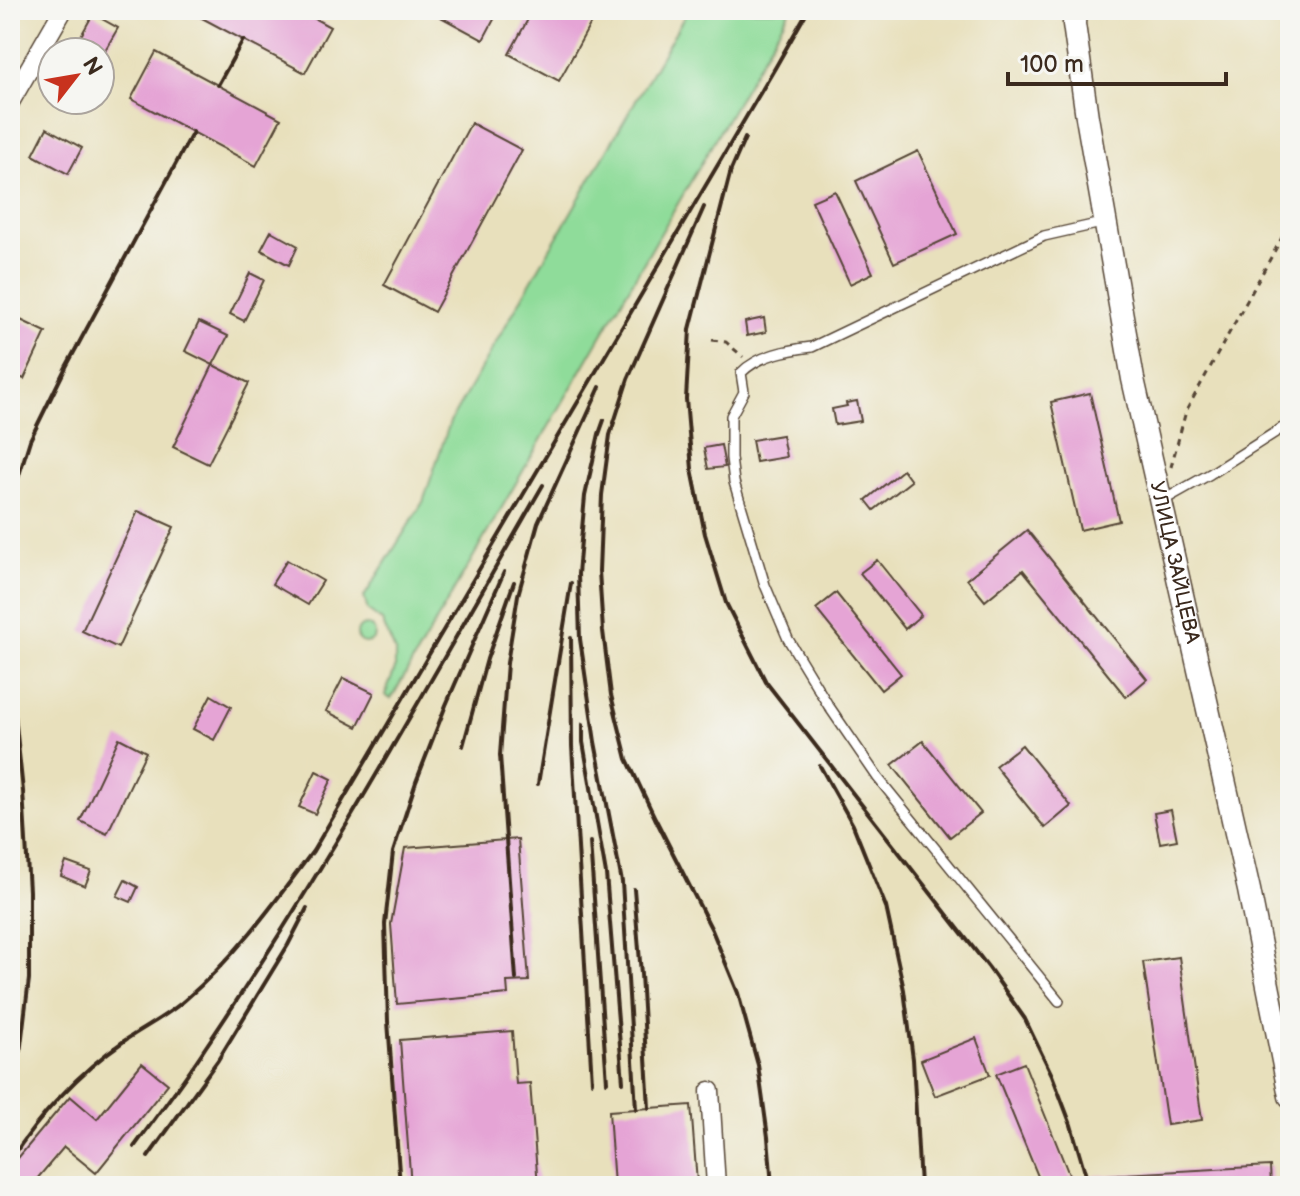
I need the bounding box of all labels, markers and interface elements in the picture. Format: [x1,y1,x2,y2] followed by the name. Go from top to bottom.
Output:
[36,36,116,116] north arrow
[1008,36,1226,86] scale bar
[1020,50,1084,79] text: 100 m
[76,52,108,81] text: N
[1145,479,1205,646] street label: УЛИЦА ЗАЙЦЕВА

